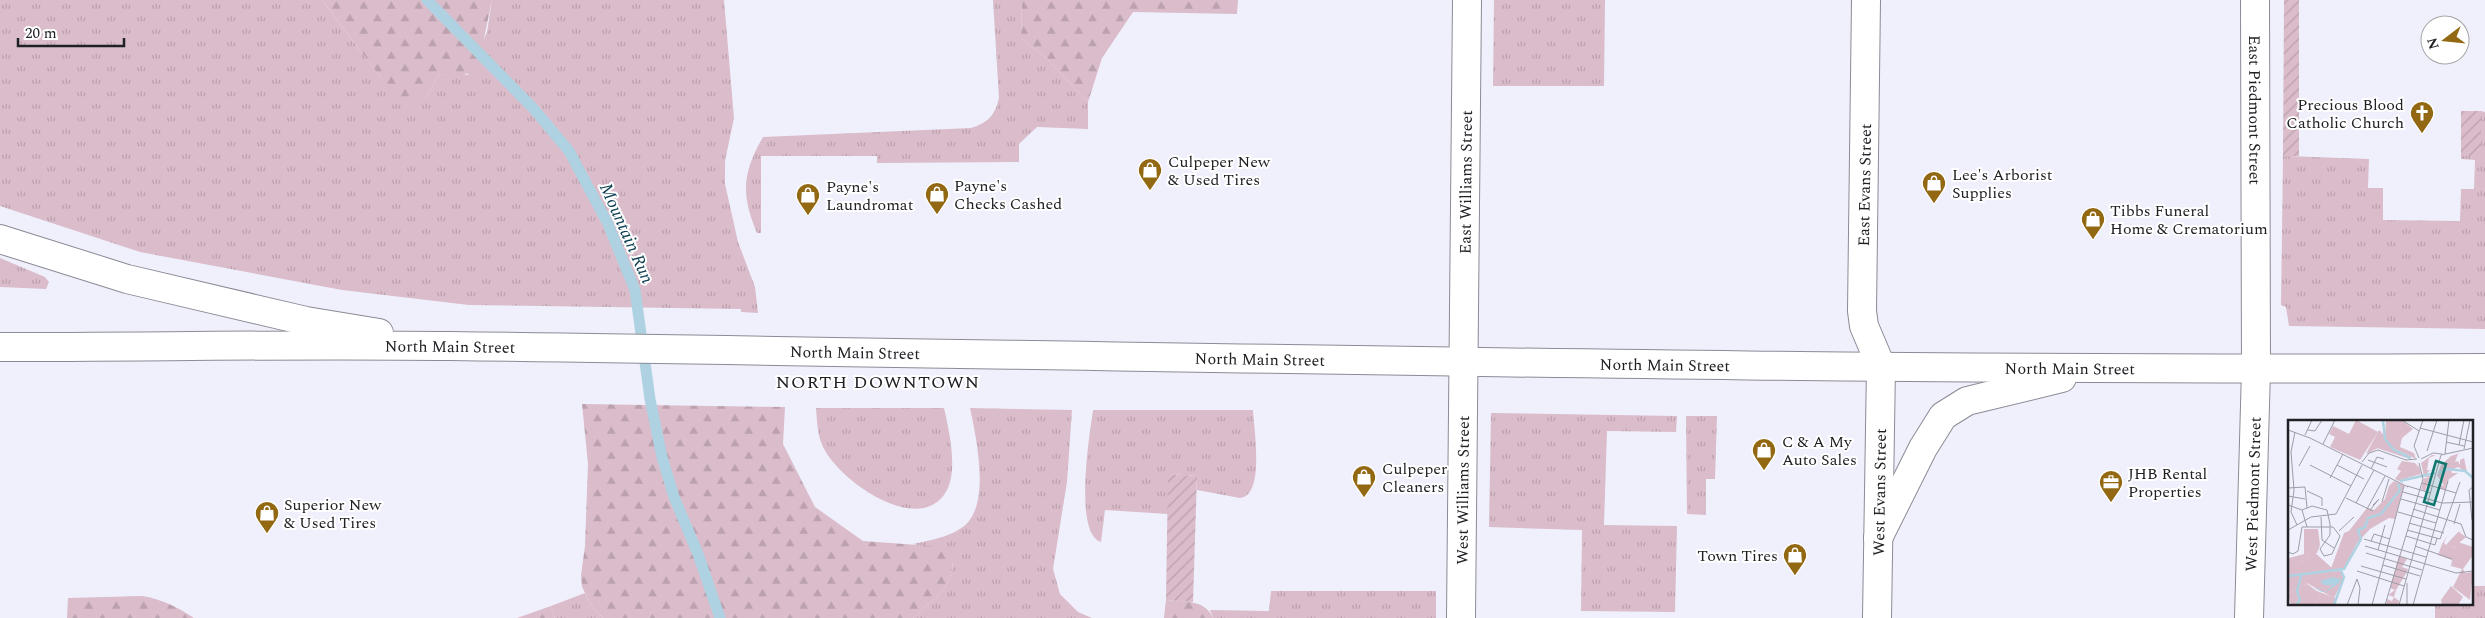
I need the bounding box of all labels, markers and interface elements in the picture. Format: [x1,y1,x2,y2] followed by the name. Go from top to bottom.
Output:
[18,15,124,47] scale bar
[2420,15,2470,65] north arrow
[25,22,57,45] text: 20 m
[2242,35,2267,185] street label: East Piedmont Street
[2421,35,2445,52] text: N
[2286,93,2404,135] place label: Precious Blood Catholic Church
[2409,100,2435,134] church icon: Precious Blood Catholic Church
[1454,109,1479,254] street label: East Williams Street
[1852,123,1878,247] street label: East Evans Street
[1168,150,1271,192] place label: Culpeper New & Used Tires
[1137,157,1163,191] shop icon: Culpeper New & Used Tires
[1952,163,2053,205] place label: Lee's Arborist Supplies
[1921,170,1947,204] shop icon: Lee's Arborist Supplies
[954,174,1062,216] place label: Payne's Checks Cashed
[826,175,914,217] place label: Payne's Laundromat
[592,178,661,288] water label: Mountain Run
[924,181,950,215] shop icon: Payne's Checks Cashed
[795,182,821,216] shop icon: Payne's Laundromat
[2110,199,2268,241] place label: Tibbs Funeral Home & Crematorium
[2080,206,2106,240] shop icon: Tibbs Funeral Home & Crematorium
[385,334,516,360] street label: North Main Street
[790,340,921,366] street label: North Main Street
[1195,347,1326,373] street label: North Main Street
[1600,353,1730,378] street label: North Main Street
[2005,357,2135,381] street label: North Main Street
[776,369,980,396] district label: NORTH DOWNTOWN
[1451,415,1476,565] street label: West Williams Street
[2239,416,2268,572] street label: West Piedmont Street
[2288,420,2472,606] inset map
[1867,428,1893,556] street label: West Evans Street
[1782,430,1857,472] place label: C & A My Auto Sales
[1751,437,1777,471] shop icon: C & A My Auto Sales
[1382,457,1447,499] place label: Culpeper Cleaners
[2128,462,2207,504] place label: JHB Rental Properties
[1351,464,1377,498] shop icon: Culpeper Cleaners
[2098,469,2124,503] office icon: JHB Rental Properties
[284,493,382,535] place label: Superior New & Used Tires
[254,500,280,534] shop icon: Superior New & Used Tires
[1782,542,1808,576] shop icon: Town Tires
[1697,544,1778,568] place label: Town Tires

